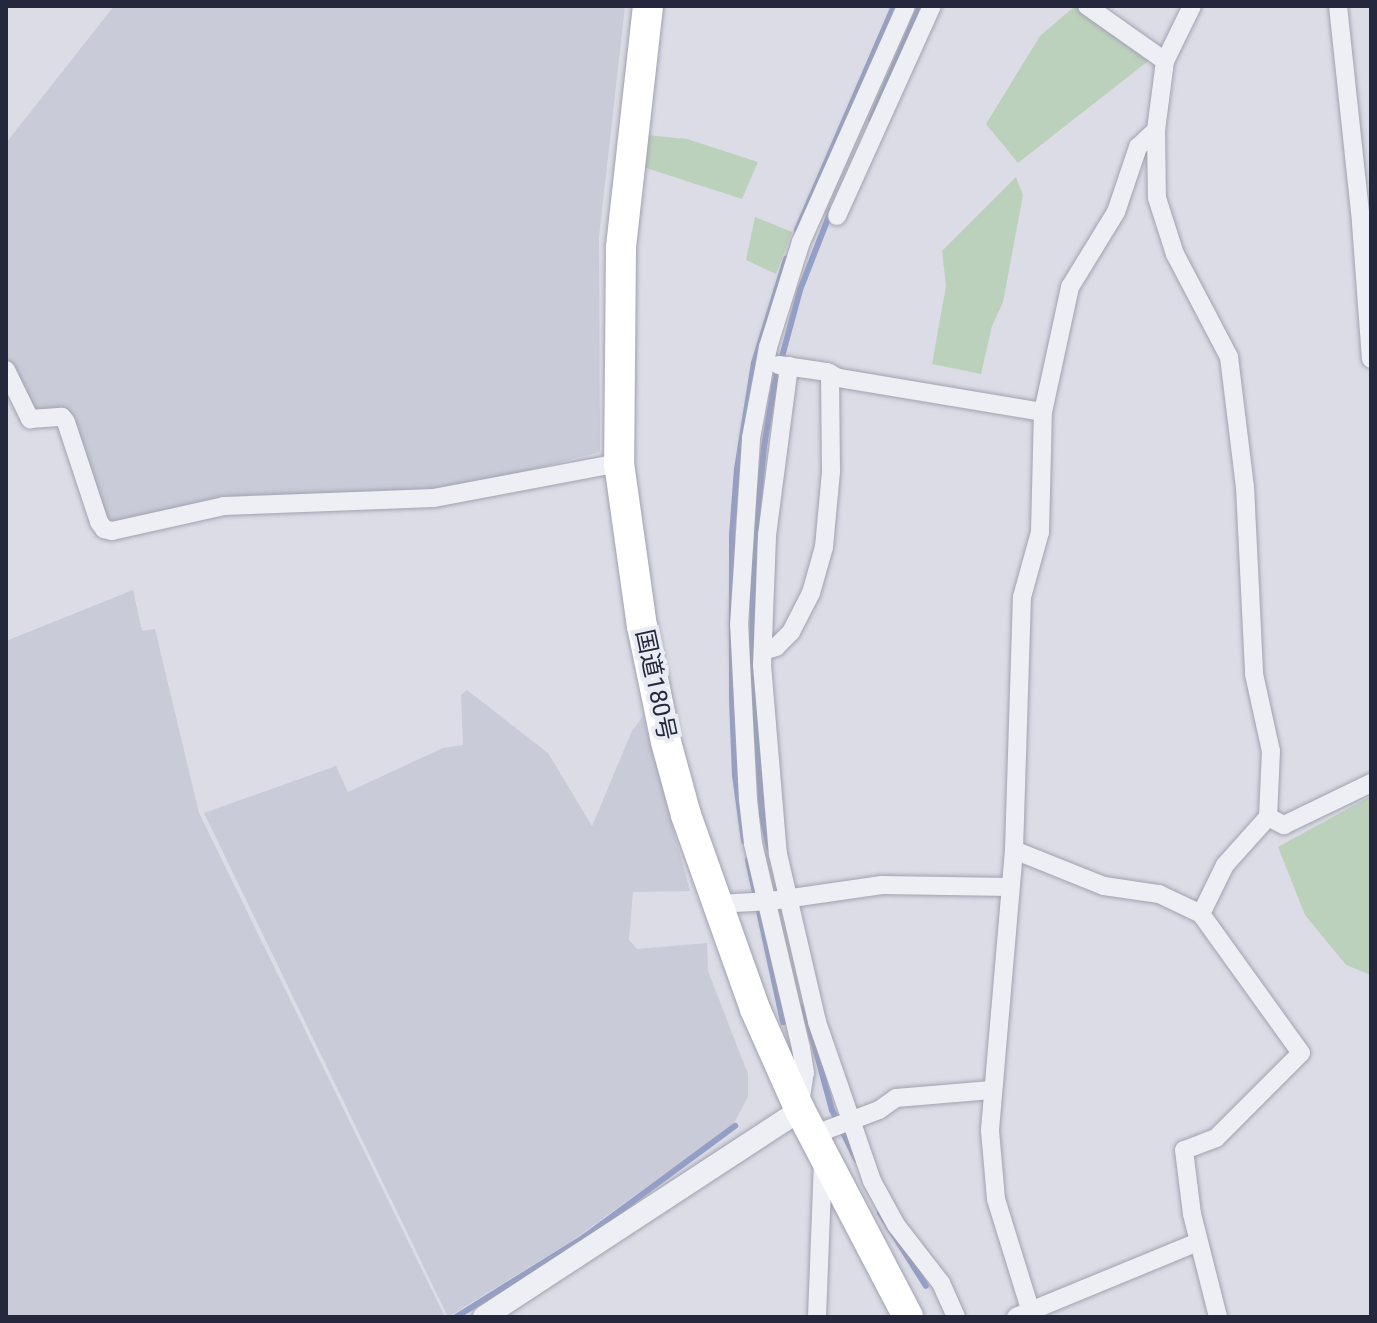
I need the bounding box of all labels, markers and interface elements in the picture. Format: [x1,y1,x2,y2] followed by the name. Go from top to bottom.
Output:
[629,627,681,743] street label: 国道180号

